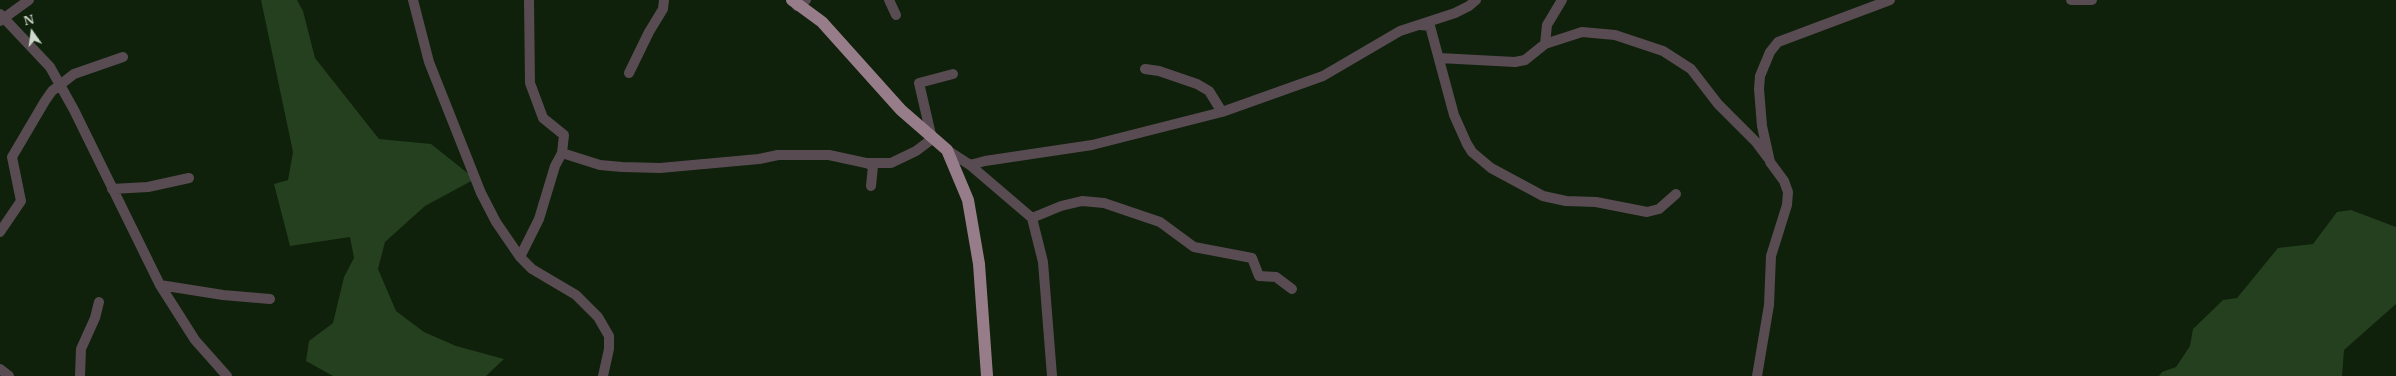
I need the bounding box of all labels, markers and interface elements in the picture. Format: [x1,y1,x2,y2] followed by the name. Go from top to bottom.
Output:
[12,12,52,52] north arrow
[22,12,36,28] text: N

